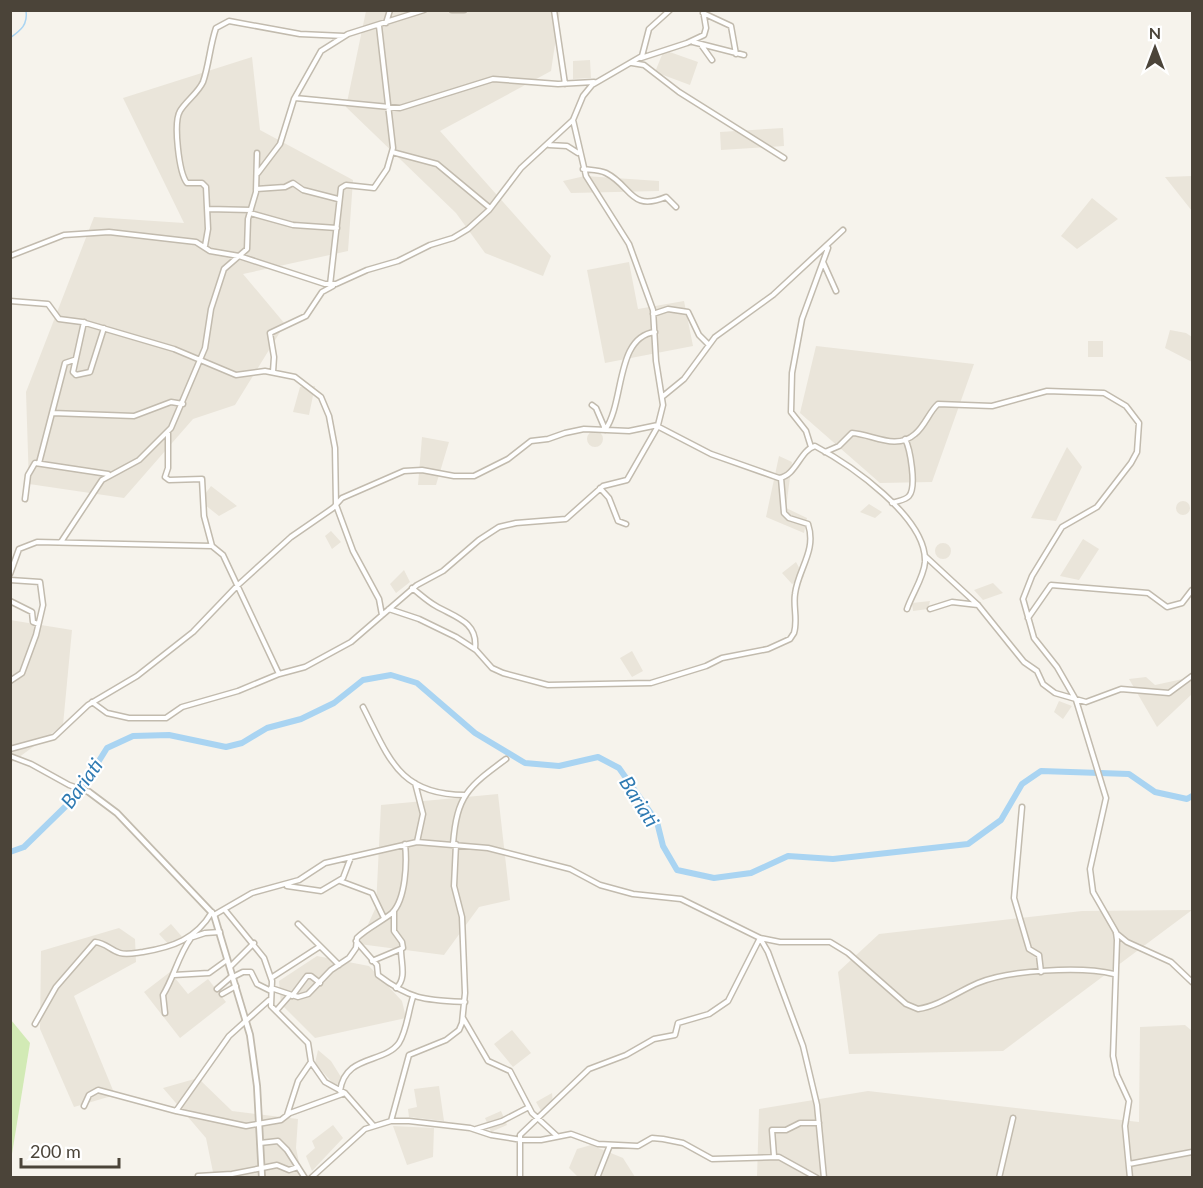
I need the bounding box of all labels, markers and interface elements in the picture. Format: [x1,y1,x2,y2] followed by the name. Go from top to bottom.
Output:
[1125,18,1185,78] north arrow
[1149,23,1161,42] text: N
[55,753,107,812] water label: Bariati
[615,771,665,831] water label: Bariati
[21,1131,118,1169] scale bar
[30,1140,81,1162] text: 200 m

